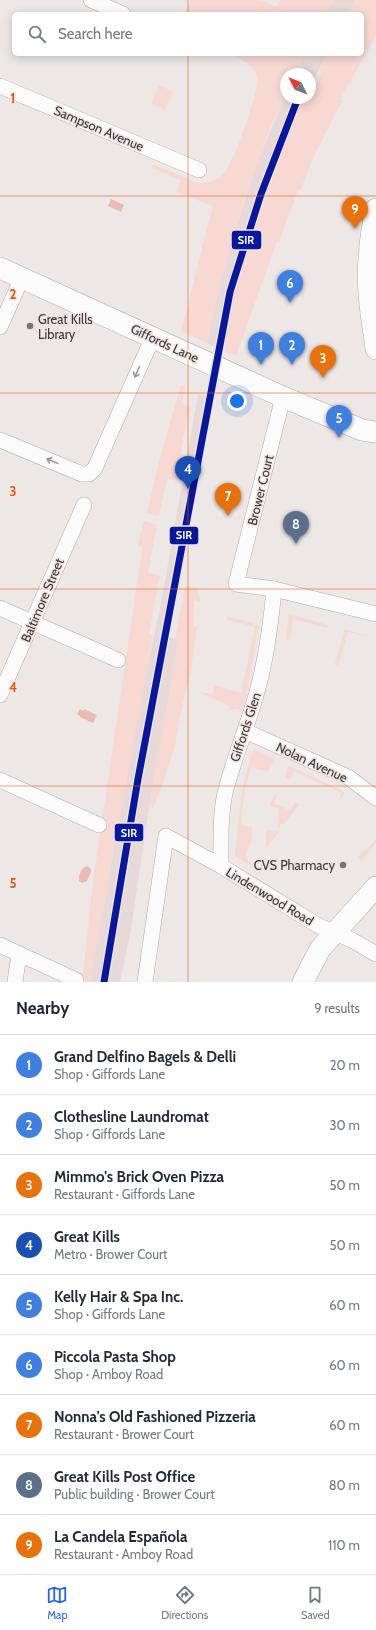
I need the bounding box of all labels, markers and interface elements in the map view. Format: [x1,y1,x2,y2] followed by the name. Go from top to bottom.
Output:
[12,12,364,56] search box
[26,23,48,45] icon: search
[58,25,133,43] text: Search here
[280,68,316,104] north arrow
[11,90,15,106] text: 1
[51,102,147,154] street label: Sampson Avenue
[342,196,368,229] pin: 9
[231,230,262,250] line badge: SIR
[238,233,254,247] text: SIR
[277,270,303,303] pin: 6
[10,286,17,302] text: 2
[38,311,93,342] place label: Great Kills Library
[128,320,202,366] street label: Giffords Lane
[25,321,35,331] marker: Great Kills Library
[248,332,274,365] pin: 1
[279,332,305,365] pin: 2
[310,345,336,378] pin: 3
[133,366,140,378] one-way arrow
[227,391,247,411] your location
[326,405,352,438] pin: 5
[244,453,277,527] street label: Brower Court
[175,456,201,489] pin: 4
[47,457,59,465] one-way arrow
[9,483,17,499] text: 3
[215,483,241,516] pin: 7
[283,511,309,544] pin: 8
[169,526,199,545] line badge: SIR
[176,528,192,542] text: SIR
[17,555,67,644] street label: Baltimore Street
[9,679,17,695] text: 4
[226,690,264,764] street label: Giffords Glen
[274,739,351,786] street label: Nolan Avenue
[114,823,144,842] line badge: SIR
[121,826,137,840] text: SIR
[254,857,335,873] place label: CVS Pharmacy
[338,860,348,870] marker: CVS Pharmacy
[223,863,317,929] street label: Lindenwood Road
[10,875,17,891] text: 5
[16,998,69,1018] text: Nearby
[314,1000,360,1016] text: 9 results
[54,1048,236,1066] text: Grand Delfino Bagels & Delli
[27,1057,31,1073] text: 1
[330,1057,360,1073] text: 20 m
[54,1066,165,1082] text: Shop · Giffords Lane
[54,1108,209,1126] text: Clothesline Laundromat
[26,1117,32,1133] text: 2
[330,1117,360,1133] text: 30 m
[54,1126,165,1142] text: Shop · Giffords Lane
[54,1168,224,1186] text: Mimmo's Brick Oven Pizza
[25,1177,33,1193] text: 3
[330,1177,360,1193] text: 50 m
[54,1186,195,1202] text: Restaurant · Giffords Lane
[54,1228,120,1246] text: Great Kills
[25,1237,33,1253] text: 4
[330,1237,360,1253] text: 50 m
[54,1246,168,1262] text: Metro · Brower Court
[54,1288,183,1306] text: Kelly Hair & Spa Inc.
[26,1297,32,1313] text: 5
[329,1297,360,1313] text: 60 m
[54,1306,165,1322] text: Shop · Giffords Lane
[54,1348,176,1366] text: Piccola Pasta Shop
[25,1357,33,1373] text: 6
[329,1357,360,1373] text: 60 m
[54,1366,163,1382] text: Shop · Amboy Road
[54,1408,256,1426] text: Nonna's Old Fashioned Pizzeria
[26,1417,32,1433] text: 7
[329,1417,360,1433] text: 60 m
[54,1426,194,1442] text: Restaurant · Brower Court
[54,1468,195,1486] text: Great Kills Post Office
[25,1477,33,1493] text: 8
[329,1477,360,1493] text: 80 m
[54,1486,215,1502] text: Public building · Brower Court
[54,1528,187,1546] text: La Candela Española
[25,1537,33,1553] text: 9
[328,1537,360,1553] text: 110 m
[54,1546,193,1562] text: Restaurant · Amboy Road
[46,1584,68,1622] tab: Map
[161,1584,208,1622] tab: Directions
[301,1584,330,1622] tab: Saved

